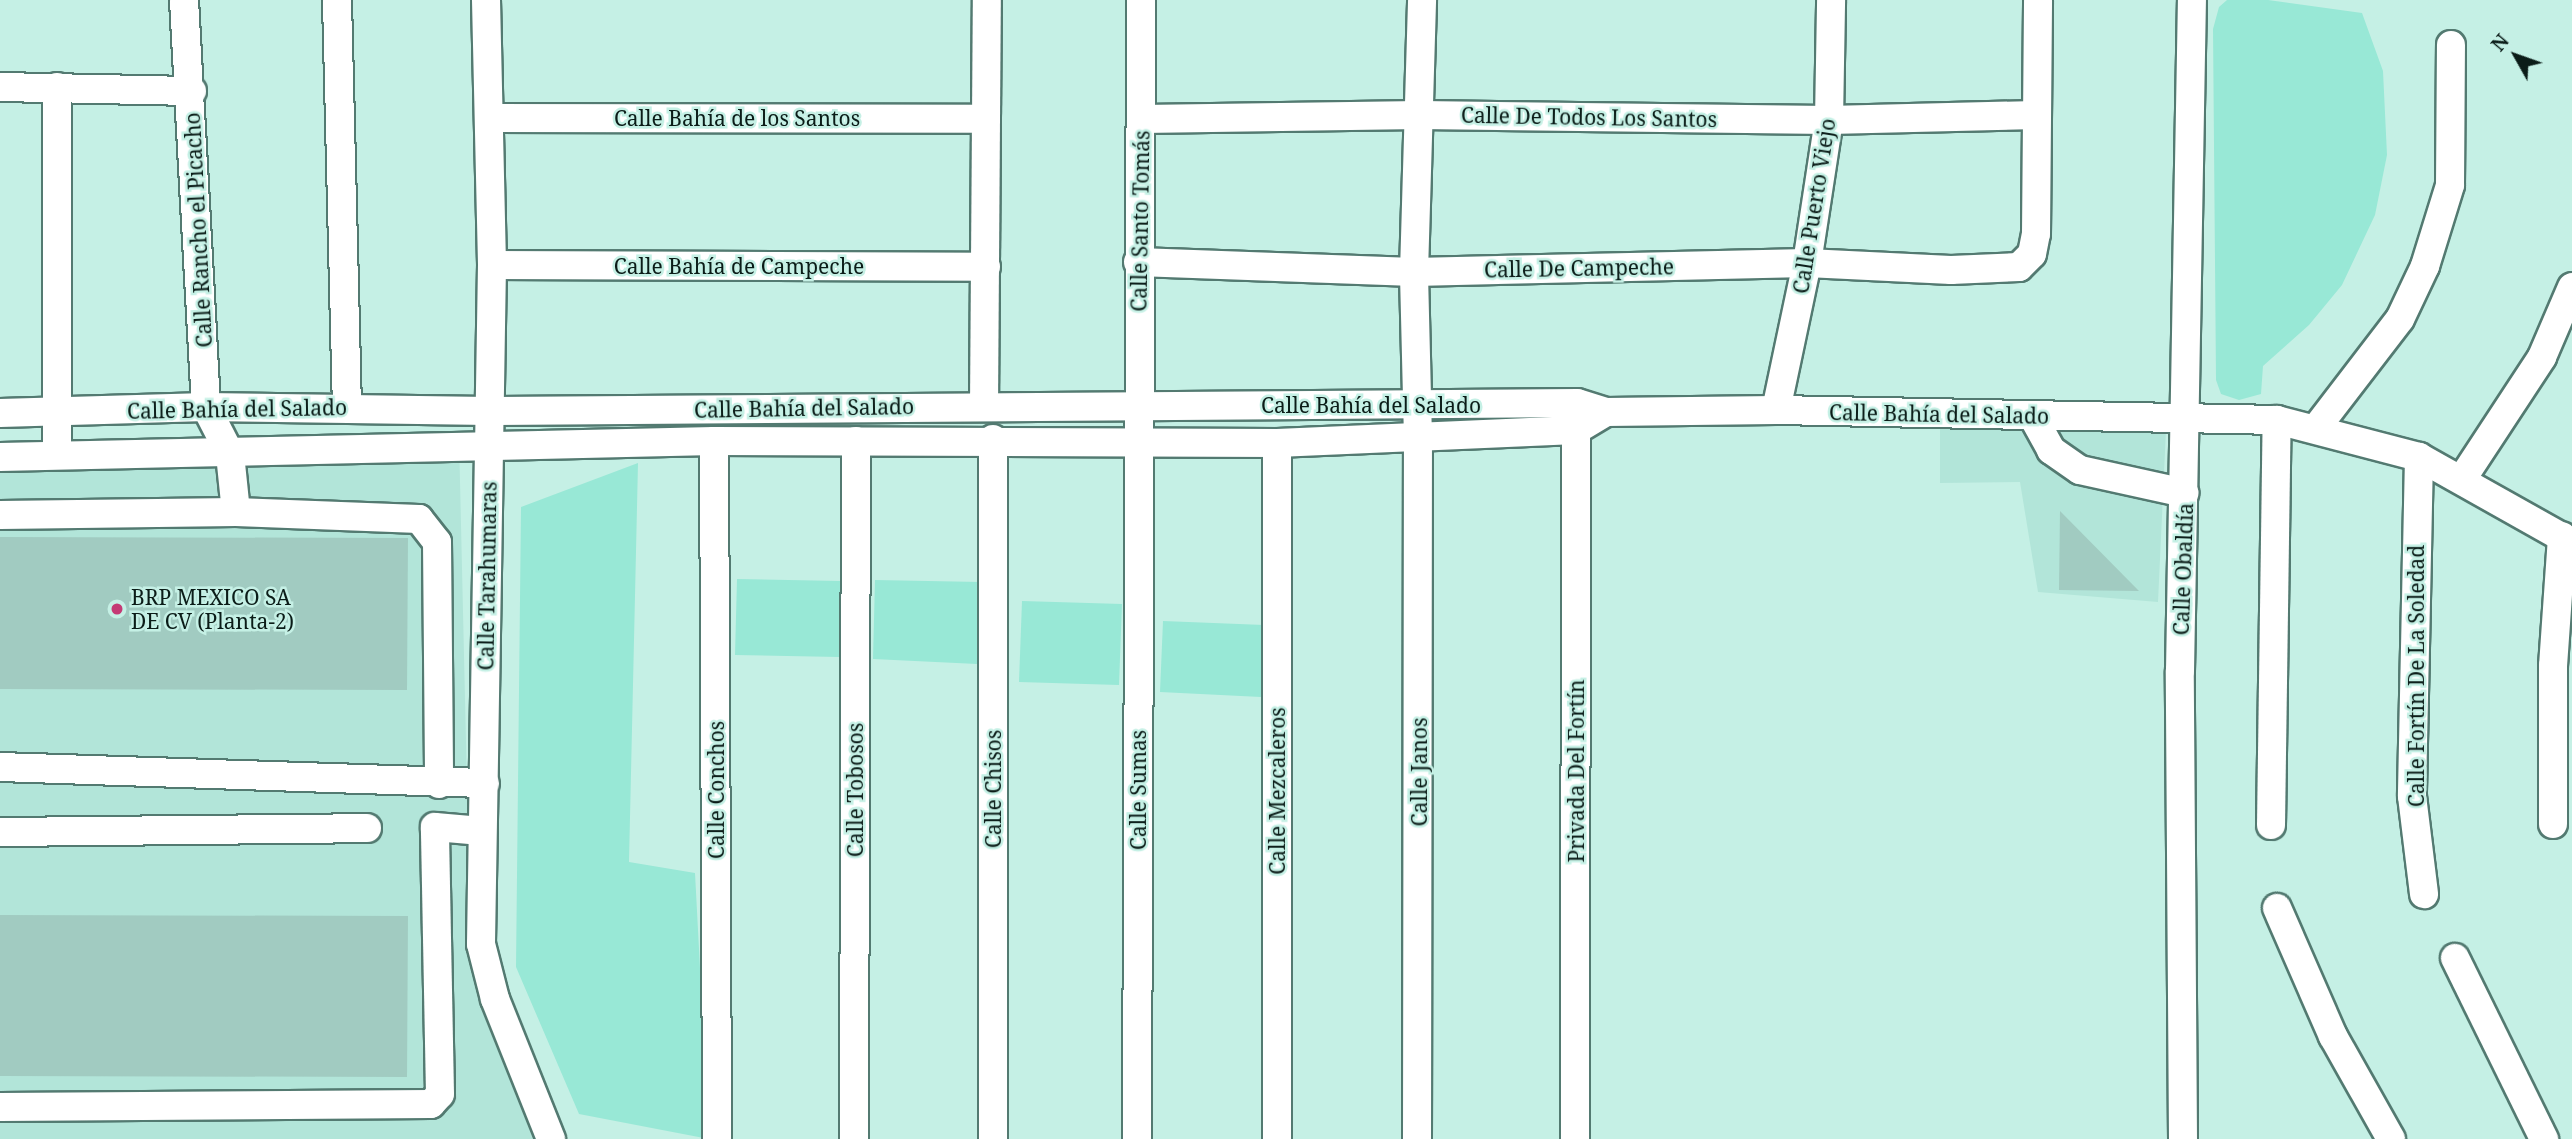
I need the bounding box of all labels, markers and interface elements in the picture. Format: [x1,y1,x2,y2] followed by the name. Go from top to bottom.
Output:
[2481,21,2551,91] north arrow
[2485,28,2515,57] text: N
[1461,102,1717,132] street label: Calle De Todos Los Santos
[614,105,860,131] street label: Calle Bahía de los Santos
[179,112,217,348] street label: Calle Rancho el Picacho
[1788,117,1840,295] street label: Calle Puerto Viejo
[1126,130,1154,312] street label: Calle Santo Tomás
[614,253,864,279] street label: Calle Bahía de Campeche
[1484,254,1674,282] street label: Calle De Campeche
[1261,392,1481,418] street label: Calle Bahía del Salado
[694,393,914,423] street label: Calle Bahía del Salado
[127,394,347,424] street label: Calle Bahía del Salado
[1829,399,2049,429] street label: Calle Bahía del Salado
[473,481,501,671] street label: Calle Tarahumaras
[2168,502,2198,636] street label: Calle Obaldía
[2403,545,2429,807] street label: Calle Fortín De La Soledad
[131,584,294,634] place label: BRP MEXICO SA DE CV (Planta-2)
[109,601,125,617] marker: BRP MEXICO SA DE CV (Planta-2)
[1563,679,1589,863] street label: Privada Del Fortín
[1264,707,1290,875] street label: Calle Mezcaleros
[1406,718,1432,826] street label: Calle Janos
[703,721,729,859] street label: Calle Conchos
[842,723,868,857] street label: Calle Tobosos
[980,730,1006,848] street label: Calle Chisos
[1125,730,1151,850] street label: Calle Sumas

